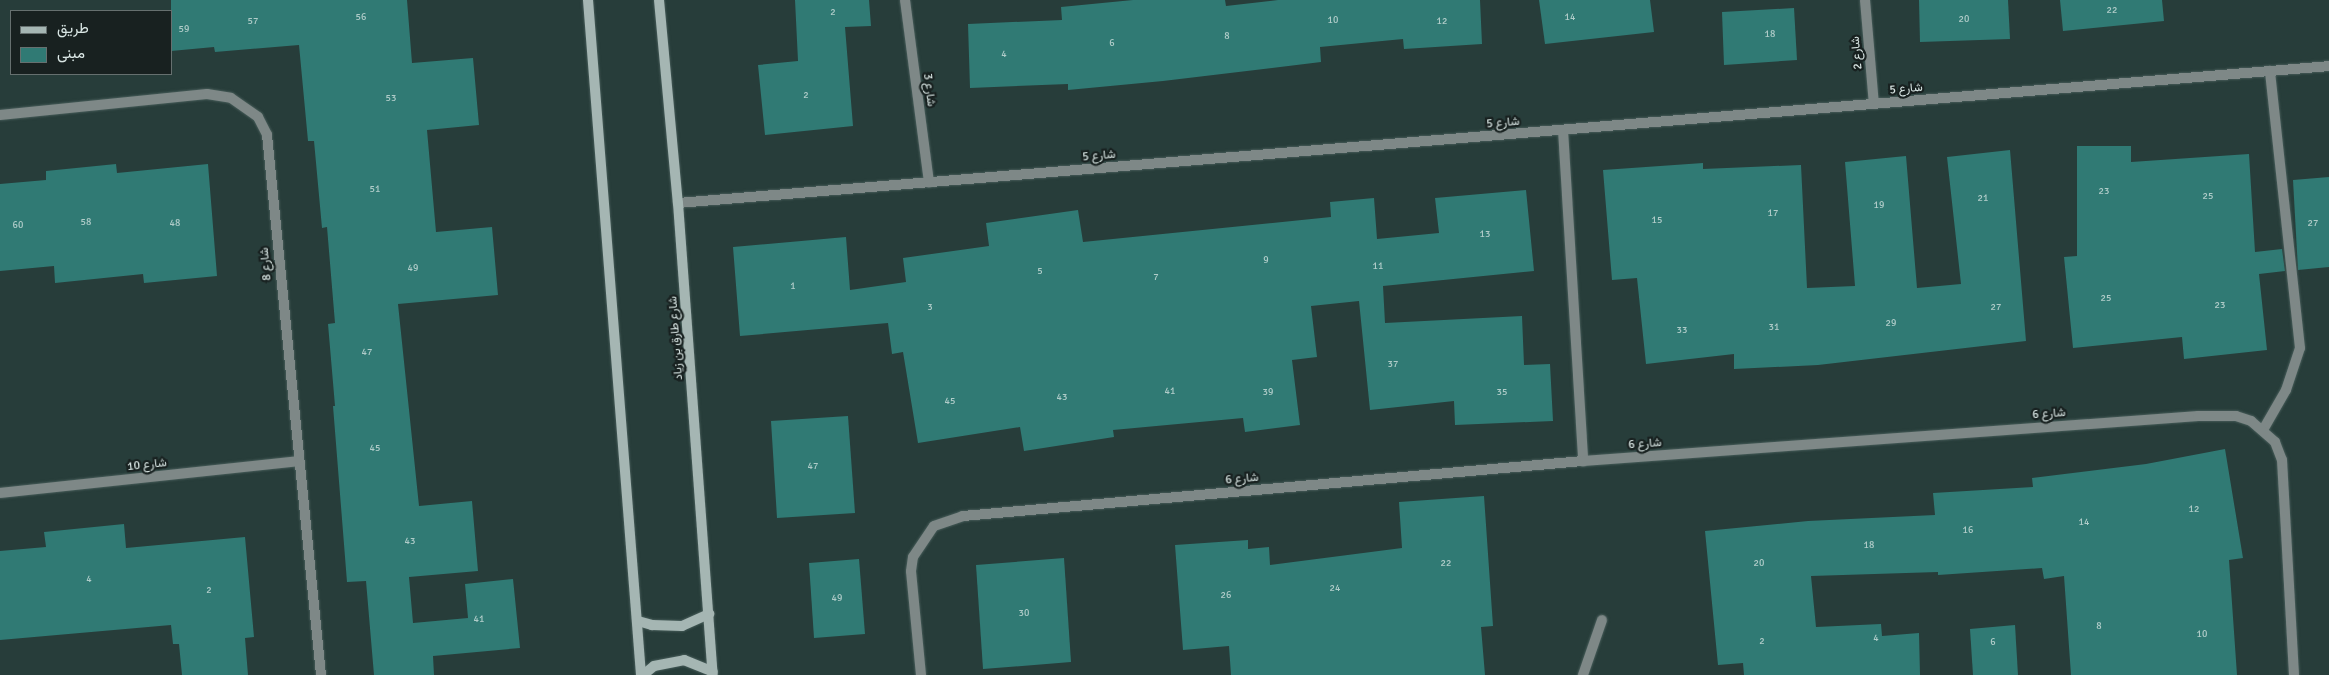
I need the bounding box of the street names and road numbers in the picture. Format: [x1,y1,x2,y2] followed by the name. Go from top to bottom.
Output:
[1848,36,1866,70] street label: شارع 2
[920,73,938,107] street label: شارع 3
[1889,80,1923,98] street label: شارع 5
[1486,114,1520,132] street label: شارع 5
[1082,147,1116,165] street label: شارع 5
[257,247,275,281] street label: شارع 8
[666,296,686,380] street label: شارع طارق بن زياد
[2032,406,2066,422] street label: شارع 6
[1628,436,1662,452] street label: شارع 6
[126,456,168,474] street label: شارع 10
[1225,470,1259,488] street label: شارع 6

